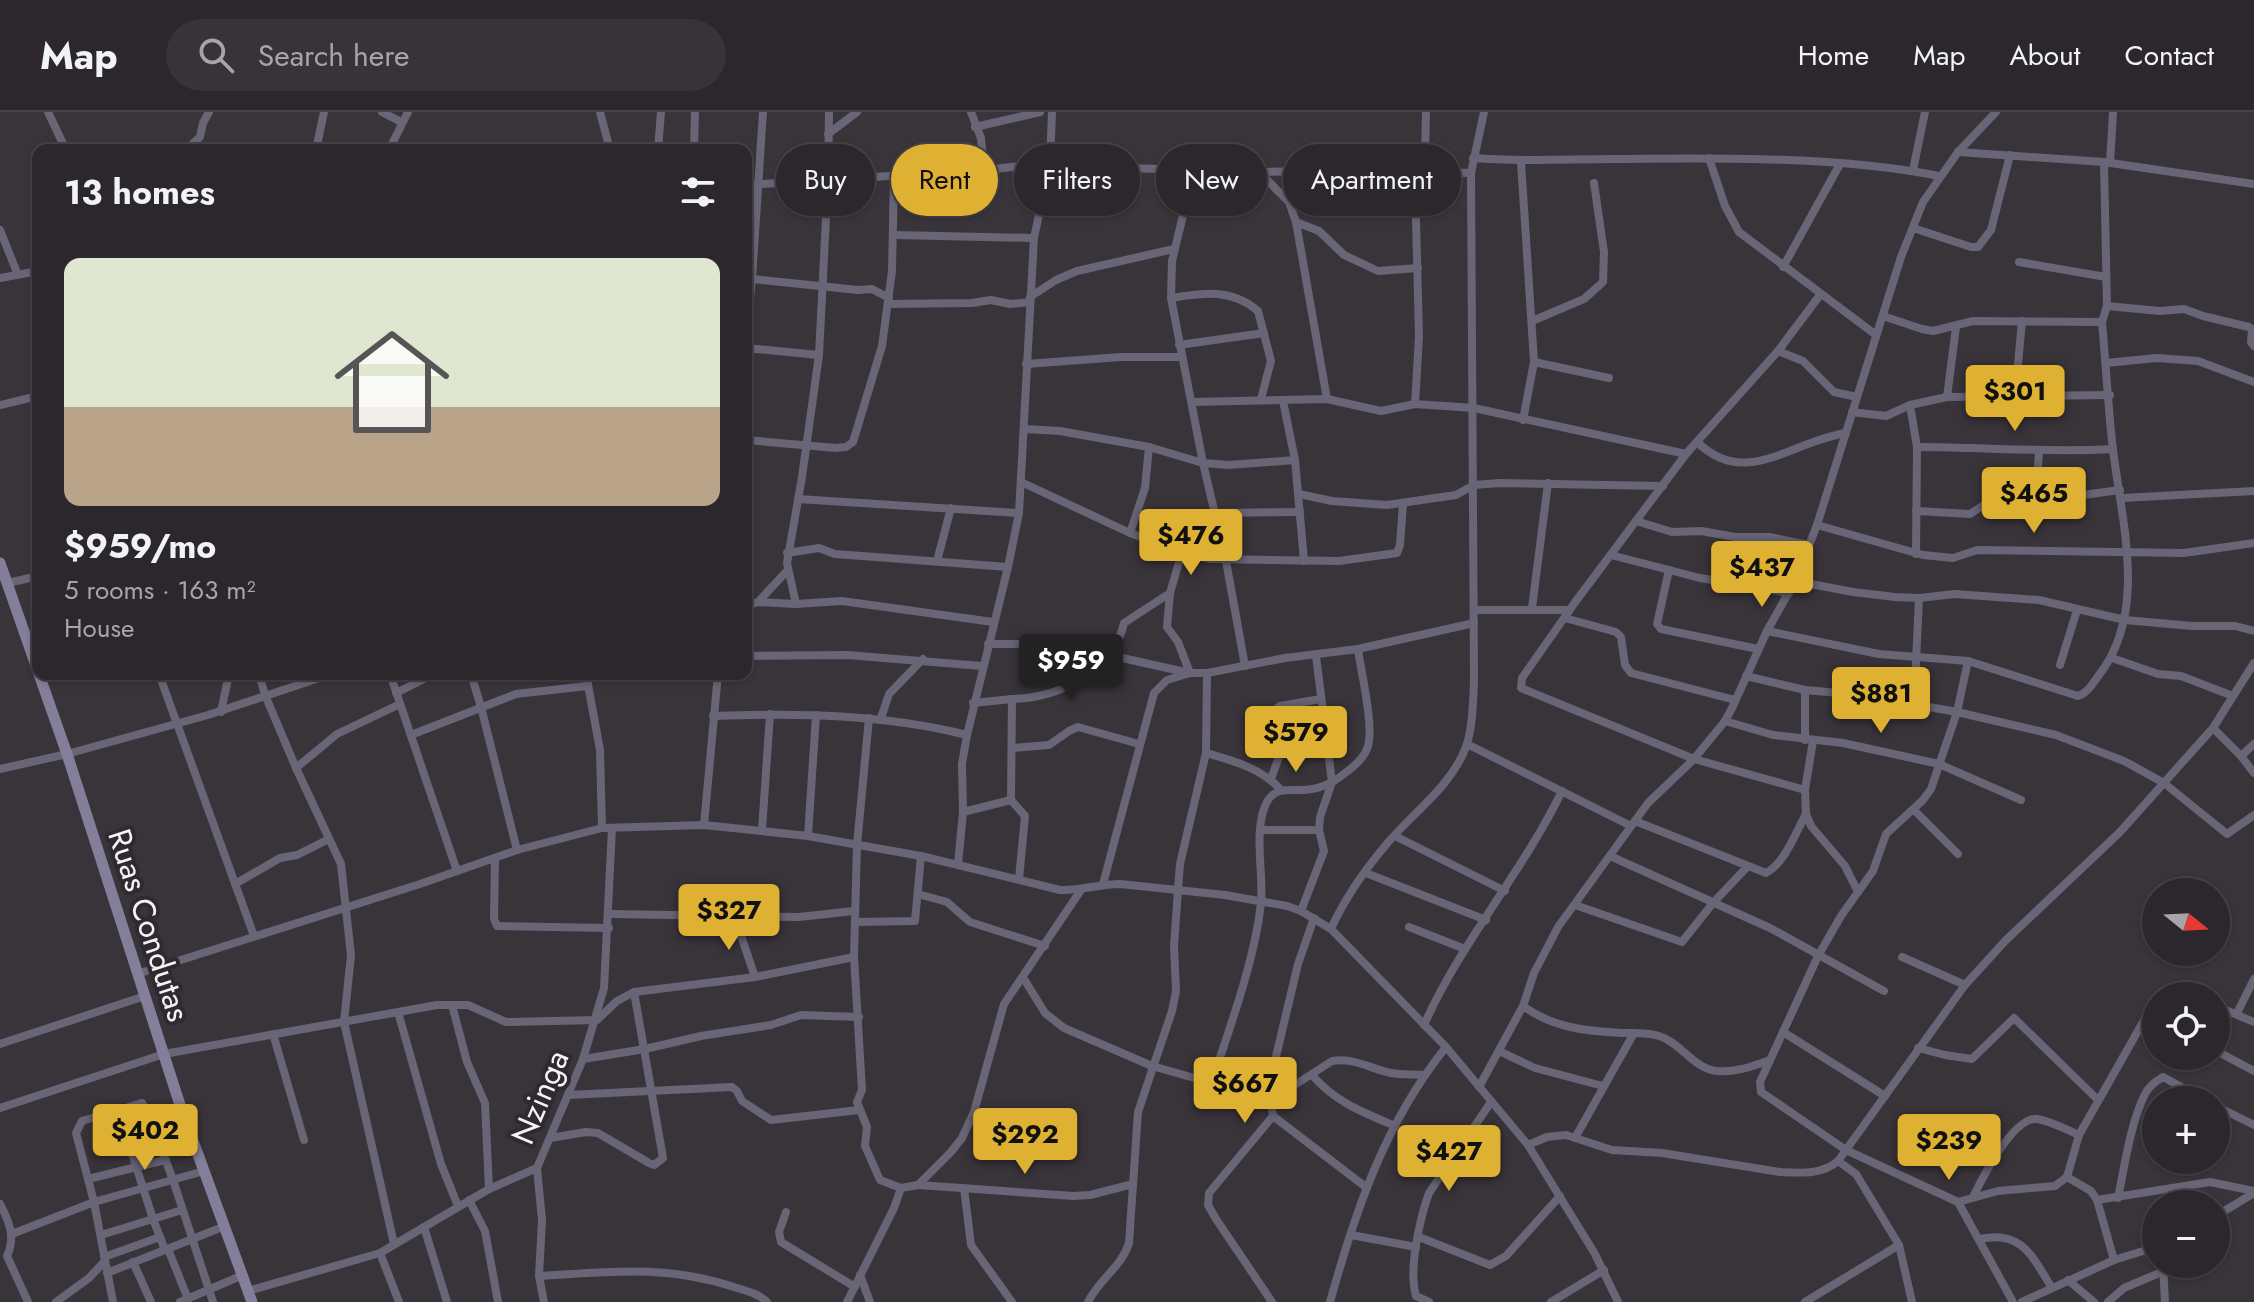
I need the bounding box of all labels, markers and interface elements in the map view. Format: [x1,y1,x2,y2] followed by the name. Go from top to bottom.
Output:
[166,19,726,91] search box
[40,28,118,83] text: Map
[194,33,238,77] icon: search
[258,34,410,77] text: Search here
[1798,35,1869,76] text: Home
[1913,35,1965,76] text: Map
[2009,35,2081,76] text: About
[2125,35,2214,76] text: Contact
[776,144,875,216] chip: Buy
[891,144,998,216] chip: Rent
[1014,144,1140,216] chip: Filters
[1156,144,1267,216] chip: New
[1283,144,1461,216] chip: Apartment
[64,168,215,217] text: 13 homes
[676,170,720,214] icon: filters
[320,310,464,454] icon: home
[1968,365,2062,433] pin: $301
[1984,372,2046,410] text: $301
[1987,467,2081,535] pin: $465
[2000,474,2068,512] text: $465
[1144,509,1238,577] pin: $476
[1157,516,1225,554] text: $476
[64,522,216,571] text: $959/mo
[1715,541,1809,609] pin: $437
[1729,548,1795,586] text: $437
[64,571,256,609] text: 5 rooms · 163 m²
[64,609,134,647] text: House
[1024,634,1118,702] pin: $959
[1037,641,1105,679] text: $959
[1834,667,1928,735] pin: $881
[1850,674,1912,712] text: $881
[1249,706,1343,774] pin: $579
[1263,713,1329,751] text: $579
[96,823,202,1027] street label: Ruas Condutas
[2142,878,2230,966] north arrow
[2142,878,2230,1278] map controls
[682,884,776,952] pin: $327
[696,891,762,929] text: $327
[2142,982,2230,1070] button: locate
[500,1043,580,1151] street label: Nzinga
[1198,1057,1292,1125] pin: $667
[1212,1064,1278,1102] text: $667
[2142,1086,2230,1174] button: +
[98,1104,192,1172] pin: $402
[978,1108,1072,1176] pin: $292
[111,1111,179,1149] text: $402
[1902,1114,1996,1182] pin: $239
[991,1115,1059,1153] text: $292
[1916,1121,1982,1159] text: $239
[1402,1125,1496,1193] pin: $427
[1415,1132,1483,1170] text: $427
[2142,1190,2230,1278] button: −

